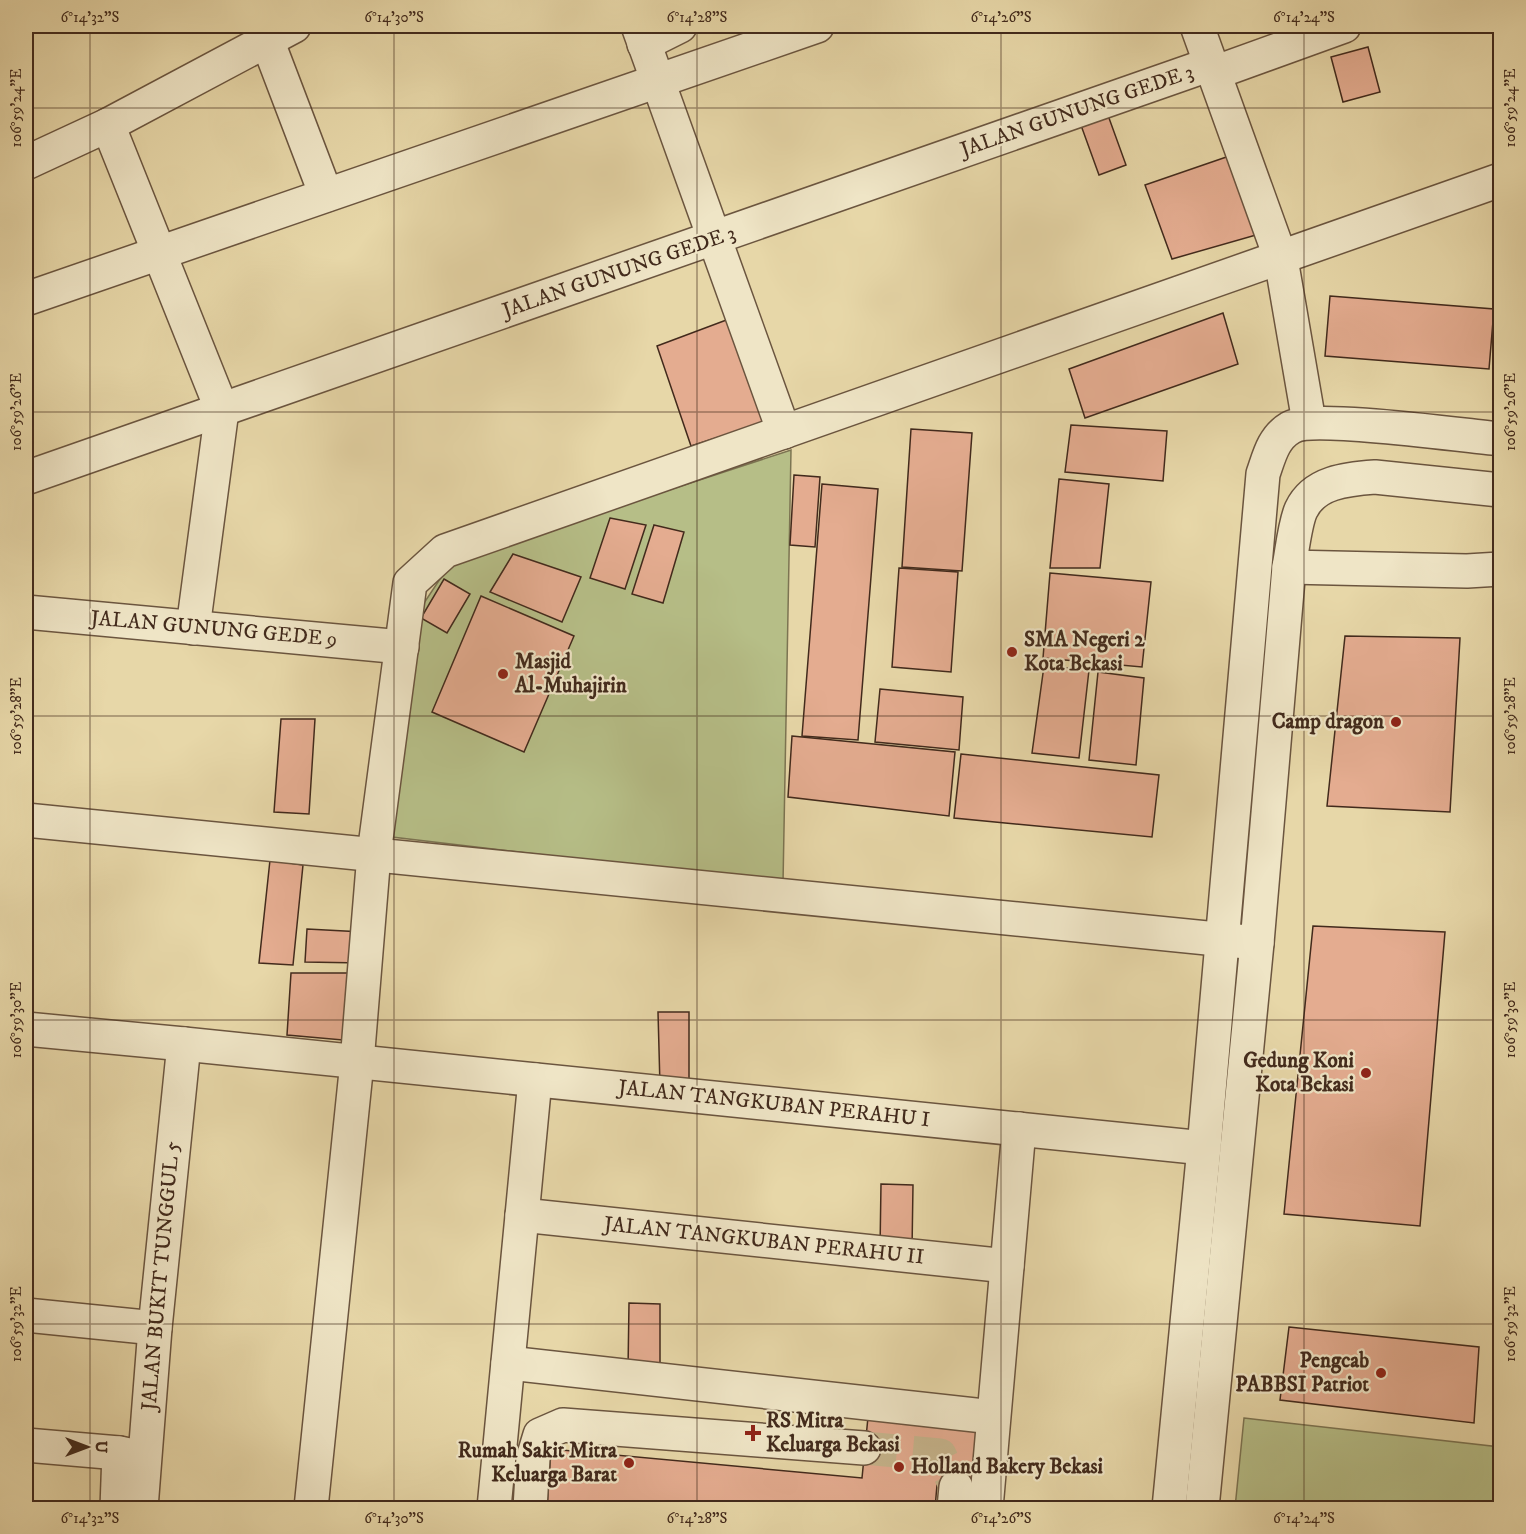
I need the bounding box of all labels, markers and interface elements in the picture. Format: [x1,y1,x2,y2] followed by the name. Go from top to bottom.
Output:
[61,8,120,27] text: 6°14'32"S
[364,8,424,27] text: 6°14'30"S
[667,8,728,27] text: 6°14'28"S
[970,8,1032,27] text: 6°14'26"S
[1273,8,1335,27] text: 6°14'24"S
[955,59,1197,164] street label: JALAN GUNUNG GEDE 3
[7,68,26,147] text: 106°59'24"E
[1501,68,1520,147] text: 106°59'24"E
[497,220,739,325] street label: JALAN GUNUNG GEDE 3
[7,373,26,451] text: 106°59'26"E
[1501,373,1520,451] text: 106°59'26"E
[88,605,338,653] street label: JALAN GUNUNG GEDE 9
[1024,627,1145,677] place label: SMA Negeri 2 Kota Bekasi
[1005,645,1019,659] marker: SMA Negeri 2 Kota Bekasi
[514,649,628,700] place label: Masjid Al-Muhajirin
[496,667,510,681] marker: Masjid Al-Muhajirin
[7,677,26,755] text: 106°59'28"E
[1501,677,1520,755] text: 106°59'28"E
[1272,709,1385,735] place label: Camp dragon
[1389,715,1403,729] marker: Camp dragon
[7,981,26,1058] text: 106°59'30"E
[1501,981,1520,1058] text: 106°59'30"E
[1243,1048,1355,1098] place label: Gedung Koni Kota Bekasi
[1359,1066,1373,1080] marker: Gedung Koni Kota Bekasi
[615,1075,931,1133] street label: JALAN TANGKUBAN PERAHU I
[136,1140,186,1414] street label: JALAN BUKIT TUNGGUL 5
[601,1211,925,1271] street label: JALAN TANGKUBAN PERAHU II
[7,1286,26,1362] text: 106°59'32"E
[1501,1286,1520,1362] text: 106°59'32"E
[1235,1348,1369,1398] place label: Pengcab PABBSI Patriot
[1374,1366,1388,1380] marker: Pengcab PABBSI Patriot
[766,1408,900,1458] place label: RS Mitra Keluarga Bekasi
[57,1417,117,1477] north arrow
[744,1424,762,1442] marker: RS Mitra Keluarga Bekasi
[458,1438,618,1488] place label: Rumah Sakit Mitra Keluarga Barat
[91,1441,111,1454] text: U
[911,1454,1104,1480] place label: Holland Bakery Bekasi
[622,1456,636,1470] marker: Rumah Sakit Mitra Keluarga Barat
[892,1460,906,1474] marker: Holland Bakery Bekasi
[61,1509,120,1528] text: 6°14'32"S
[364,1509,424,1528] text: 6°14'30"S
[667,1509,728,1528] text: 6°14'28"S
[970,1509,1032,1528] text: 6°14'26"S
[1273,1509,1335,1528] text: 6°14'24"S

